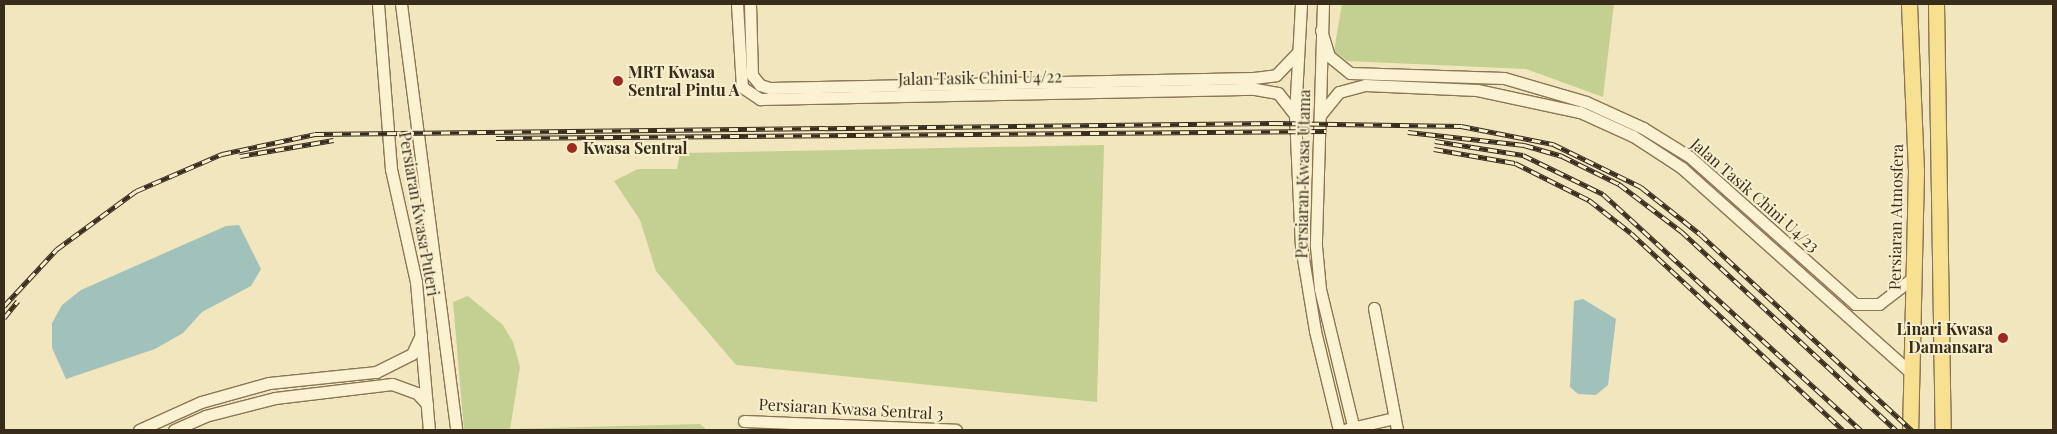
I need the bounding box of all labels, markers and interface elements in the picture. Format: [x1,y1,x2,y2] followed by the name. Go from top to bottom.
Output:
[628,62,740,100] place label: MRT Kwasa Sentral Pintu A
[898,67,1062,89] street label: Jalan Tasik Chini U4/22
[612,75,624,87] marker: MRT Kwasa Sentral Pintu A
[1292,89,1314,259] street label: Persiaran Kwasa Utama
[395,130,443,298] street label: Persiaran Kwasa Puteri
[1687,134,1823,256] street label: Jalan Tasik Chini U4/23
[583,138,687,158] place label: Kwasa Sentral
[565,141,579,155] marker: Kwasa Sentral
[1885,143,1907,291] street label: Persiaran Atmosfera
[1897,319,1993,357] place label: Linari Kwasa Damansara
[1997,332,2009,344] marker: Linari Kwasa Damansara
[758,395,944,423] street label: Persiaran Kwasa Sentral 3

